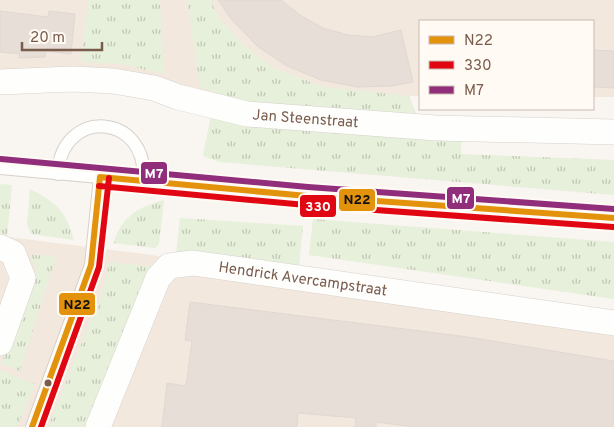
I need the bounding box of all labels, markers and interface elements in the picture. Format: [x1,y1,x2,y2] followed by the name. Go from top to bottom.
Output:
[22,20,102,52] scale bar
[419,20,594,110] legend
[30,29,65,48] text: 20 m
[464,32,493,51] text: N22
[464,57,492,76] text: 330
[464,82,484,101] text: M7
[252,106,359,133] street label: Jan Steenstraat
[140,161,168,185] line badge: M7
[145,166,163,183] text: M7
[446,186,475,210] line badge: M7
[338,188,376,212] line badge: N22
[452,191,470,208] text: M7
[343,192,371,209] text: N22
[299,194,337,218] line badge: 330
[305,199,331,216] text: 330
[217,259,388,302] street label: Hendrick Avercampstraat
[58,292,96,316] line badge: N22
[63,297,91,314] text: N22
[43,378,53,388] unlabelled marker

